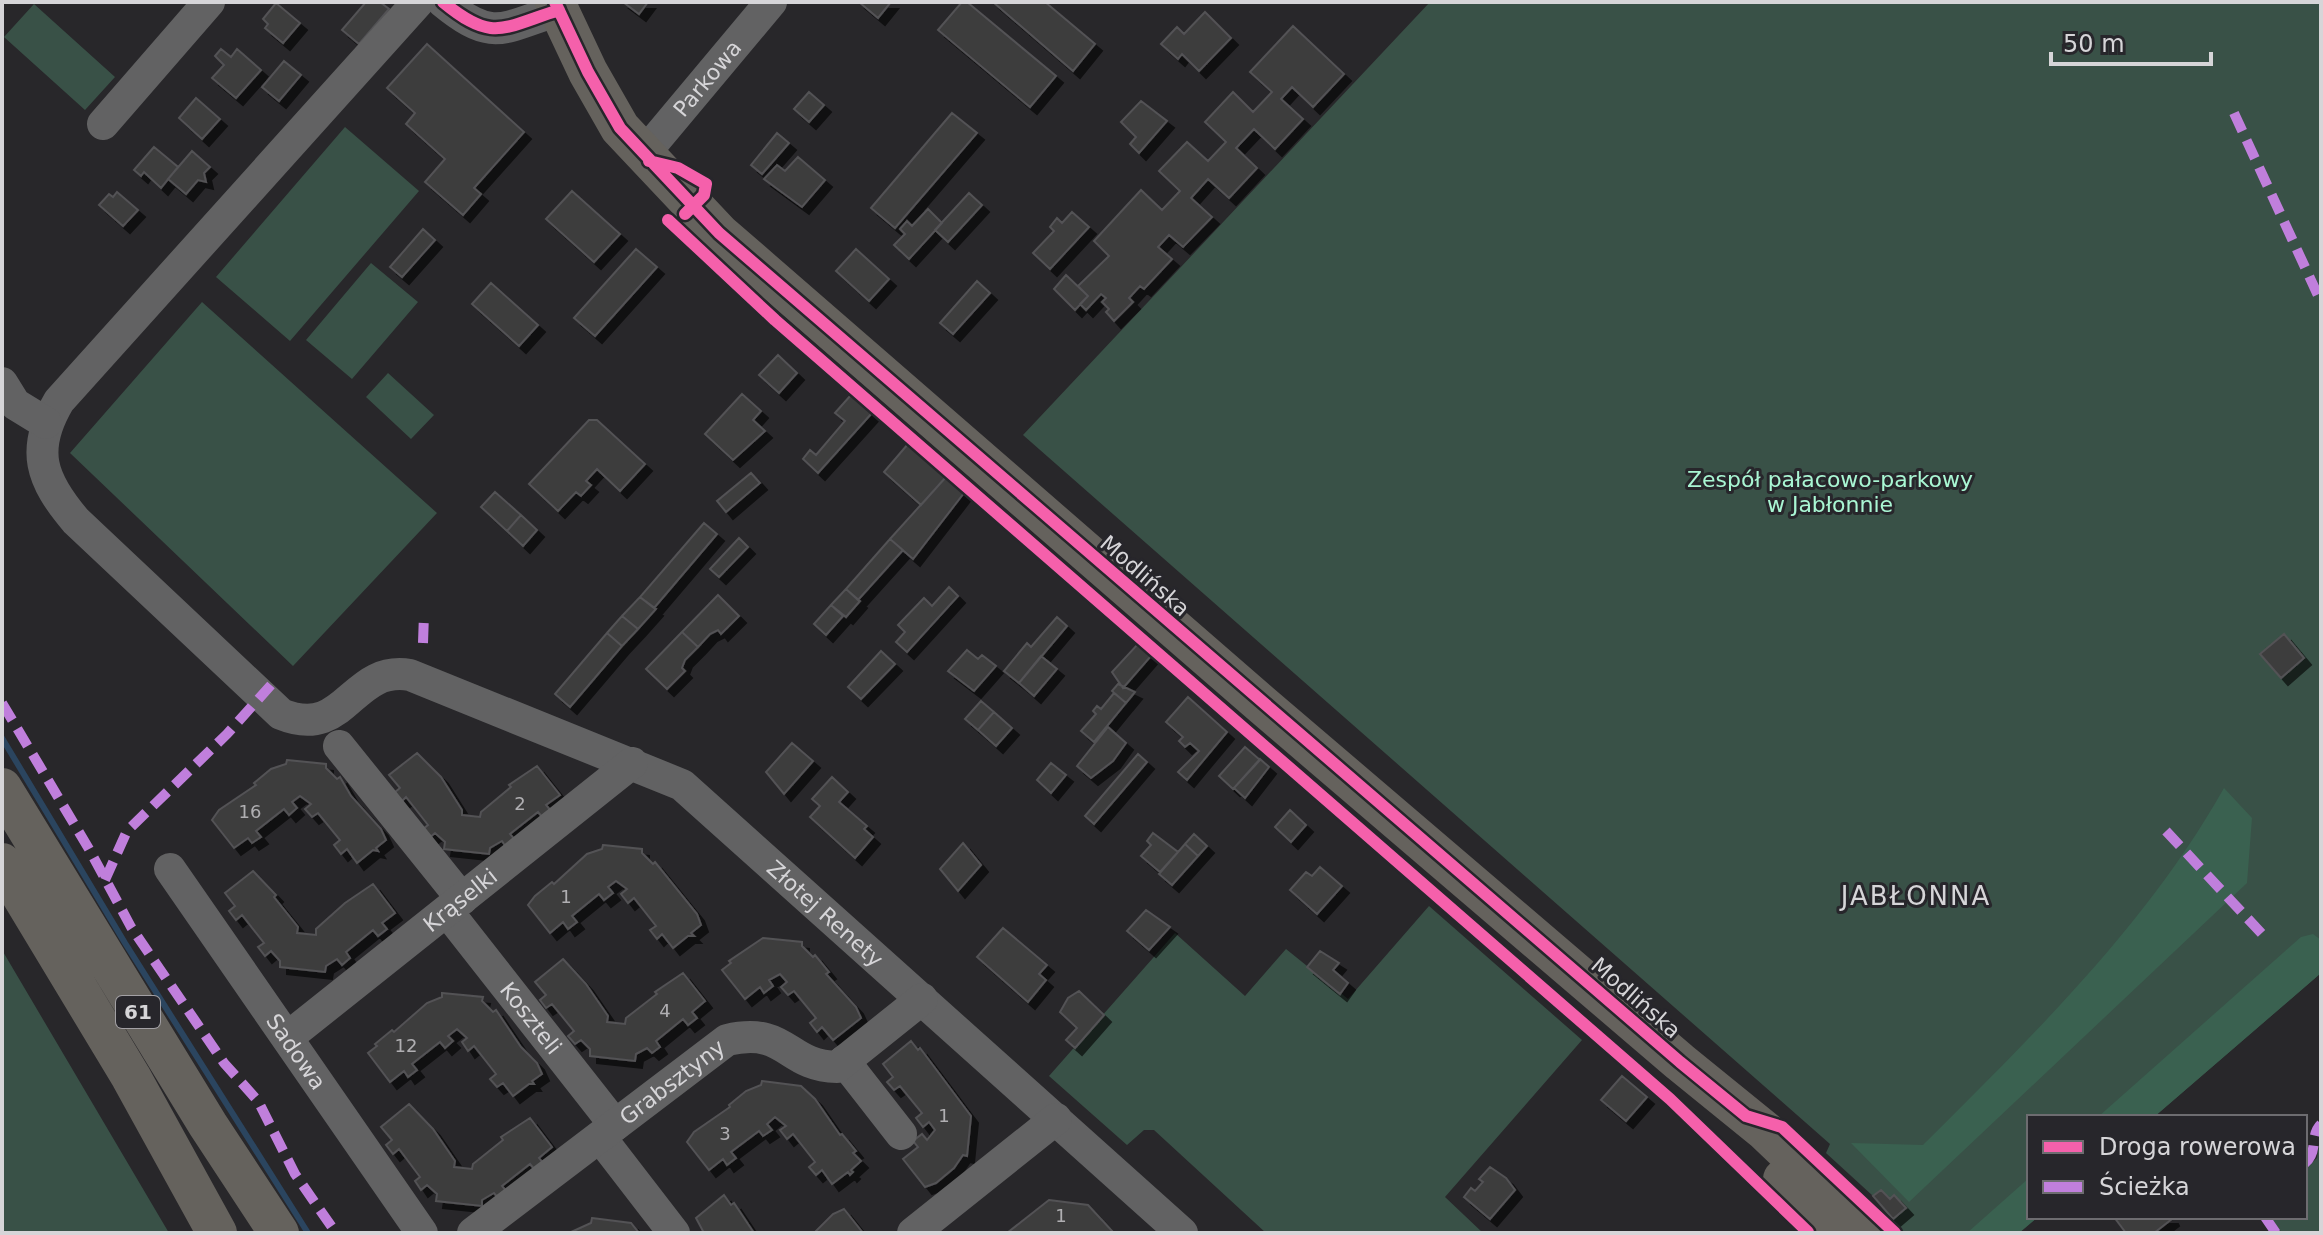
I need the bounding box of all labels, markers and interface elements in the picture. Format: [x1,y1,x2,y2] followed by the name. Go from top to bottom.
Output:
[2051,16,2211,66] scale bar
[2063,30,2125,58] text: 50 m
[668,35,746,122] street label: Parkowa
[1687,467,1973,517] park label: Zespół pałacowo-parkowy w Jabłonnie
[1095,531,1195,621] street label: Modlińska
[514,793,526,814] house number: 2
[239,801,261,822] house number: 16
[762,855,889,972] street label: Złotej Renety
[418,863,502,937] street label: Krąselki
[1839,881,1991,911] district label: JABŁONNA
[560,886,572,907] house number: 1
[1586,953,1686,1043] street label: Modlińska
[495,977,567,1059] street label: Koszteli
[116,996,160,1028] road number: 61
[659,1000,671,1021] house number: 4
[262,1009,331,1094] street label: Sadowa
[615,1034,729,1130] street label: Grabsztyny
[395,1035,417,1056] house number: 12
[938,1105,950,1126] house number: 1
[2027,1115,2307,1219] legend
[719,1123,731,1144] house number: 3
[2099,1133,2296,1161] text: Droga rowerowa
[2099,1171,2190,1201] text: Ścieżka
[1055,1205,1067,1226] house number: 1

